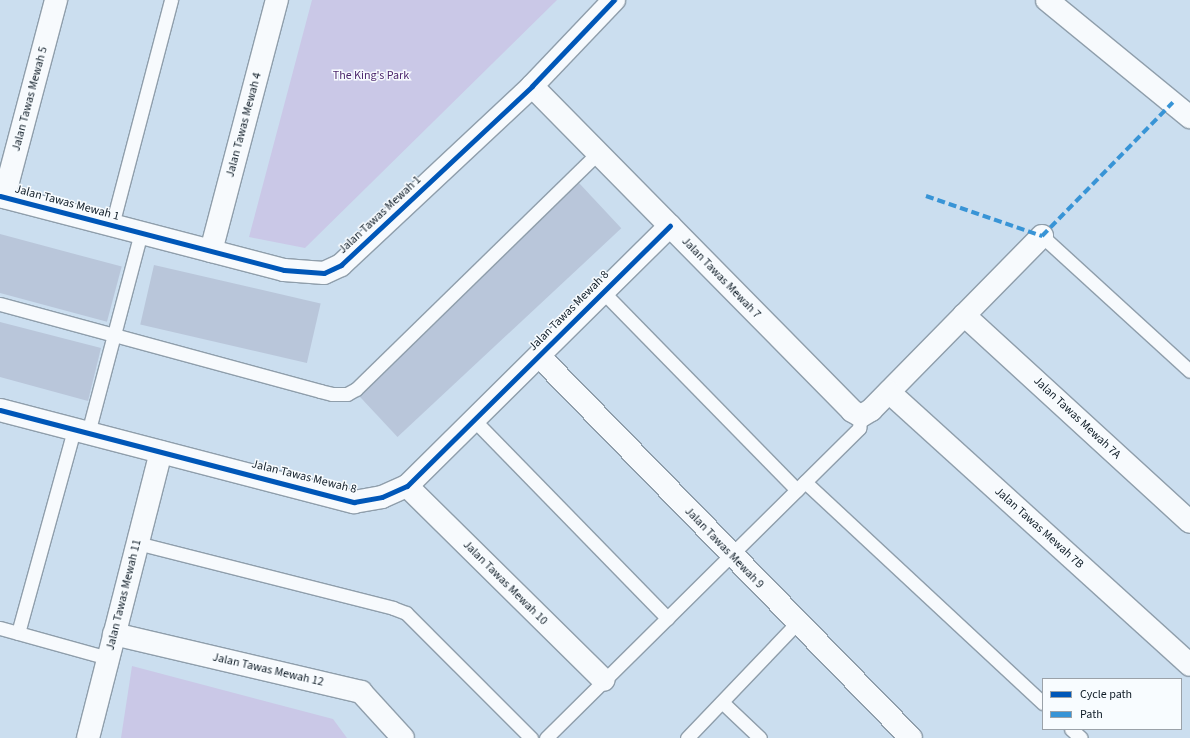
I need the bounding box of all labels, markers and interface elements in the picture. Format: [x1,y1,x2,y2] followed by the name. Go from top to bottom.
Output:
[9,45,51,153] street label: Jalan Tawas Mewah 5
[333,69,409,83] park label: The King's Park
[223,71,265,179] street label: Jalan Tawas Mewah 4
[336,173,424,257] street label: Jalan Tawas Mewah 1
[13,182,121,224] street label: Jalan Tawas Mewah 1
[678,234,764,322] street label: Jalan Tawas Mewah 7
[526,268,612,354] street label: Jalan Tawas Mewah 8
[1030,374,1124,462] street label: Jalan Tawas Mewah 7A
[250,457,358,497] street label: Jalan Tawas Mewah 8
[992,484,1086,572] street label: Jalan Tawas Mewah 7B
[681,504,767,592] street label: Jalan Tawas Mewah 9
[103,538,145,652] street label: Jalan Tawas Mewah 11
[460,538,550,628] street label: Jalan Tawas Mewah 10
[211,650,325,690] street label: Jalan Tawas Mewah 12
[1042,678,1182,730] legend
[1080,686,1132,703] text: Cycle path
[1080,706,1103,723] text: Path

